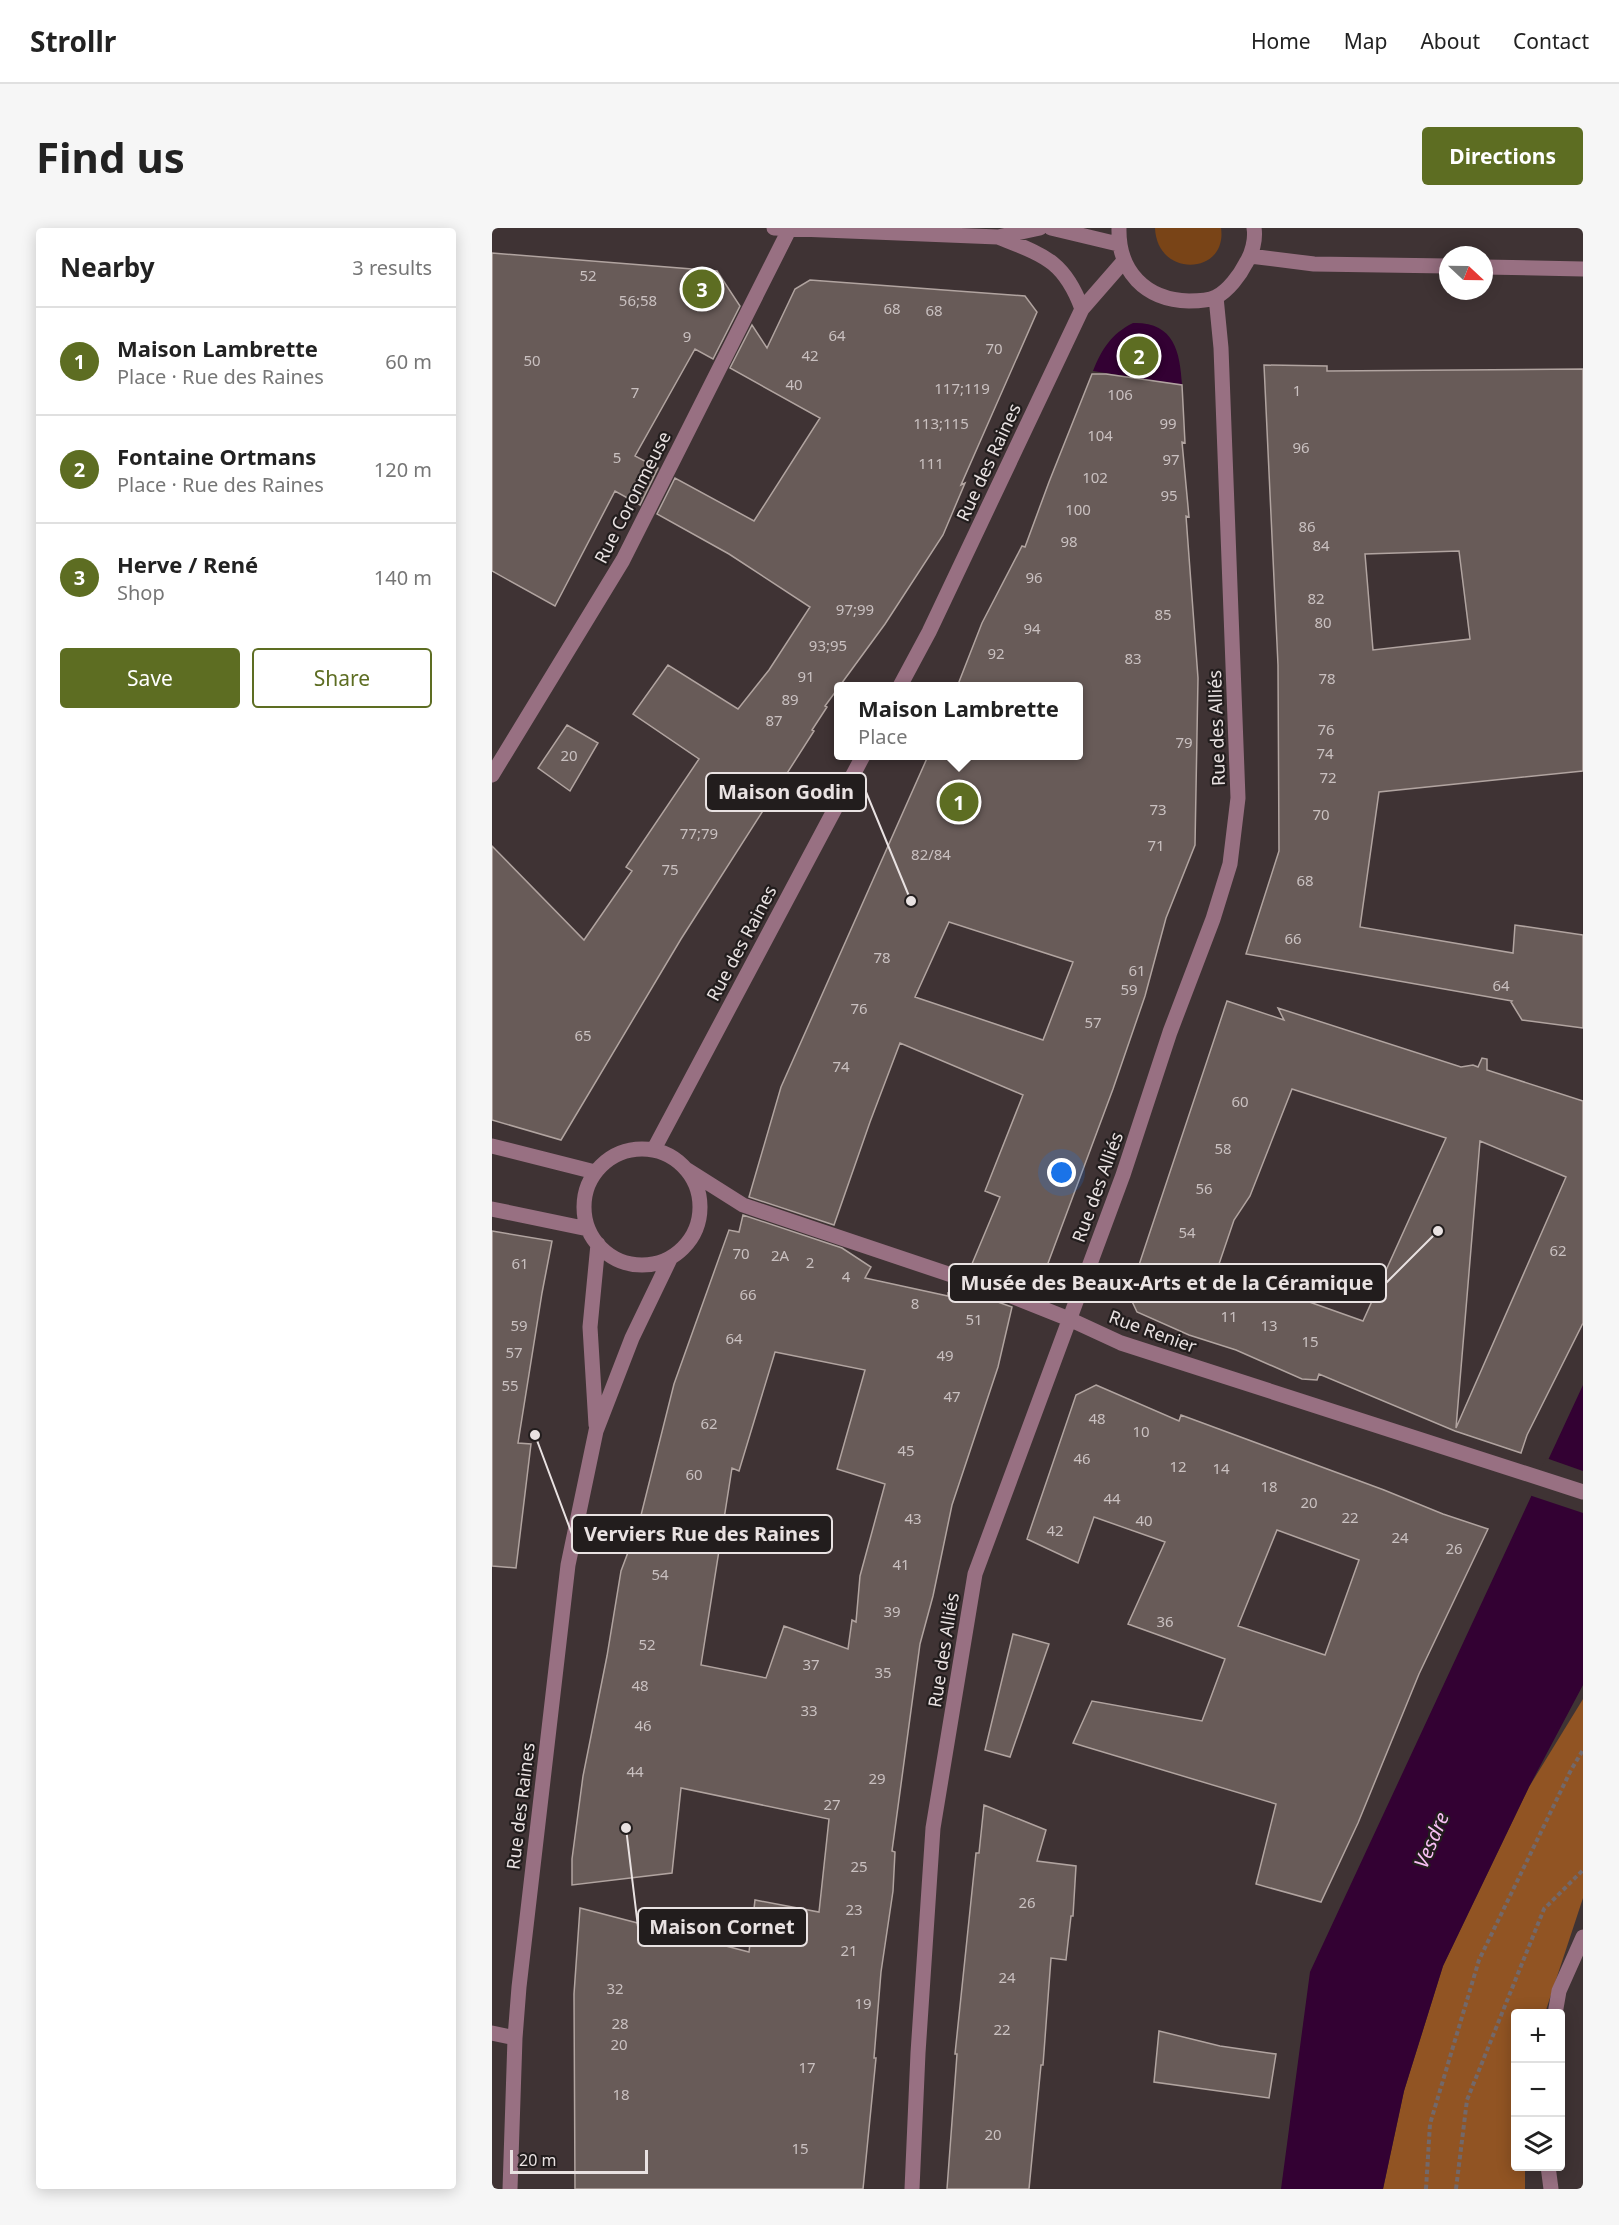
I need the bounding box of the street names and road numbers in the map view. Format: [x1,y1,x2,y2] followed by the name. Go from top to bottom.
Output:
[950,399,1026,525] street label: Rue des Raines
[588,427,676,567] street label: Rue Coronmeuse
[1202,670,1230,786] street label: Rue des Alliés
[700,881,782,1005] street label: Rue des Raines
[1066,1128,1128,1246] street label: Rue des Alliés
[1106,1304,1201,1358] street label: Rue Renier
[922,1591,964,1709] street label: Rue des Alliés
[500,1741,540,1871] street label: Rue des Raines

